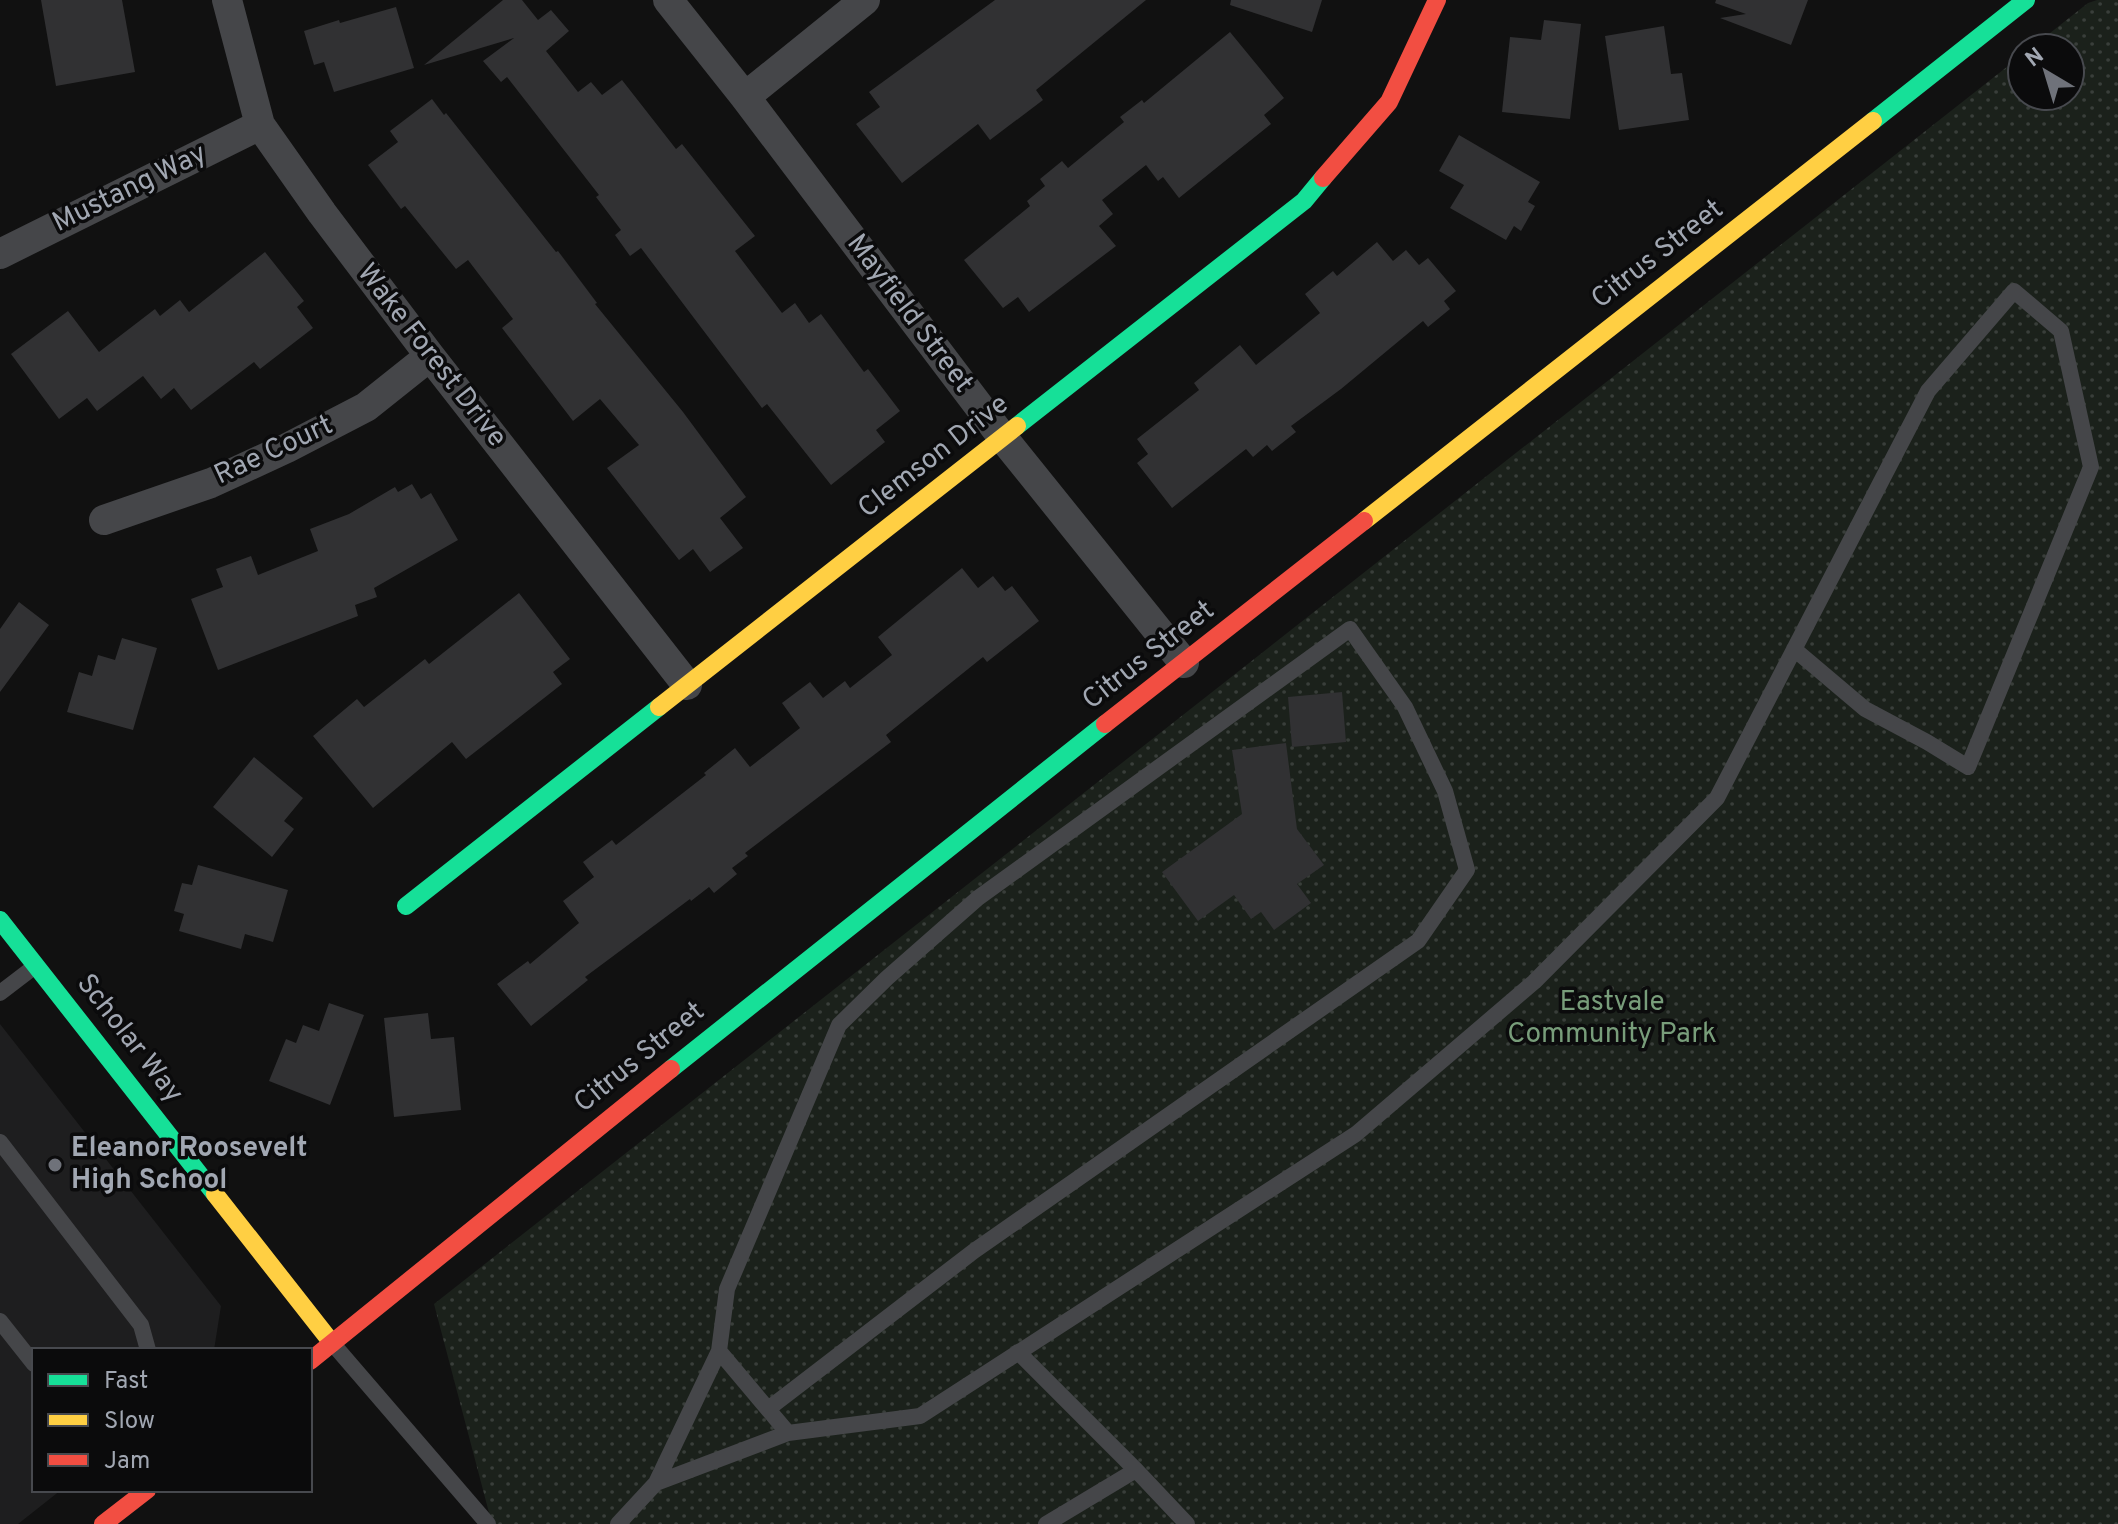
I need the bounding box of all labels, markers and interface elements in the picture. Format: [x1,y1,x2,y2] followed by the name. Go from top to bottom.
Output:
[2006,32,2086,112] north arrow
[2021,43,2050,74] text: N
[47,136,213,242] street label: Mustang Way
[1585,192,1731,318] street label: Citrus Street
[838,228,980,400] street label: Mayfield Street
[348,257,514,455] street label: Wake Forest Drive
[851,387,1017,527] street label: Clemson Drive
[209,408,339,494] street label: Rae Court
[1076,593,1222,719] street label: Citrus Street
[67,967,191,1111] street label: Scholar Way
[1507,985,1717,1053] park label: Eastvale Community Park
[567,994,713,1122] street label: Citrus Street
[71,1131,307,1199] place label: Eleanor Roosevelt High School
[46,1156,64,1174] marker: Eleanor Roosevelt High School
[32,1348,312,1492] legend
[104,1367,148,1397] text: Fast
[104,1407,155,1437] text: Slow
[104,1447,150,1477] text: Jam

